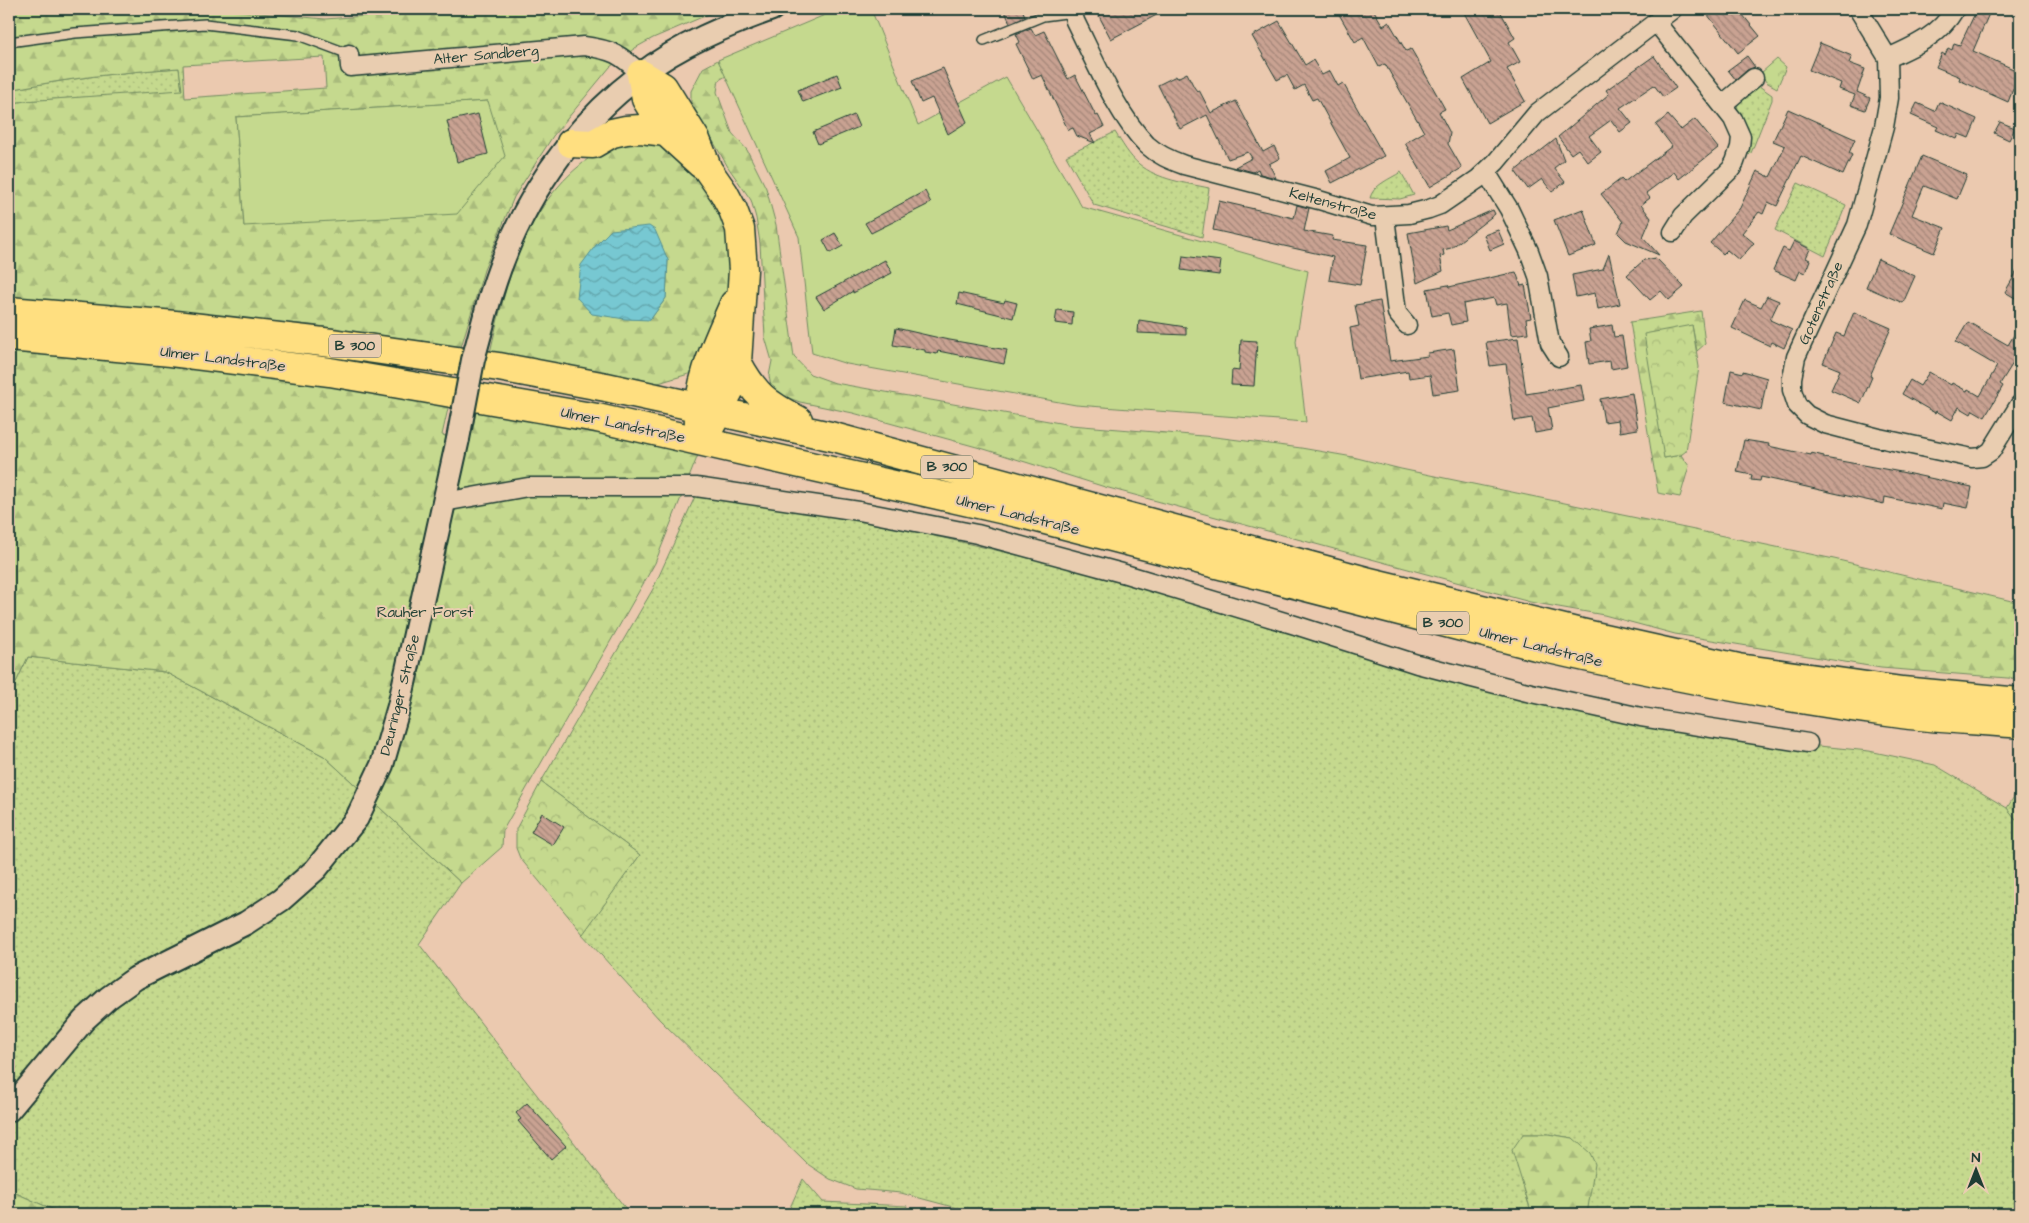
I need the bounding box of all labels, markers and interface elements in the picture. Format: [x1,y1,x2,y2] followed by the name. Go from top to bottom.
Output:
[433,40,540,71] street label: Alter Sandberg
[1287,182,1379,226] street label: Keltenstraße
[1793,258,1849,348] street label: Gotenstraße
[329,334,381,358] road number: B 300
[159,341,287,377] street label: Ulmer Landstraße
[559,402,687,448] street label: Ulmer Landstraße
[921,456,973,478] road number: B 300
[954,490,1082,540] street label: Ulmer Landstraße
[377,602,473,623] park label: Rauher Forst
[1417,612,1469,634] road number: B 300
[1477,622,1605,672] street label: Ulmer Landstraße
[375,632,426,758] street label: Deuringer Straße
[1952,1146,2002,1196] north arrow
[1972,1148,1981,1168] text: N

